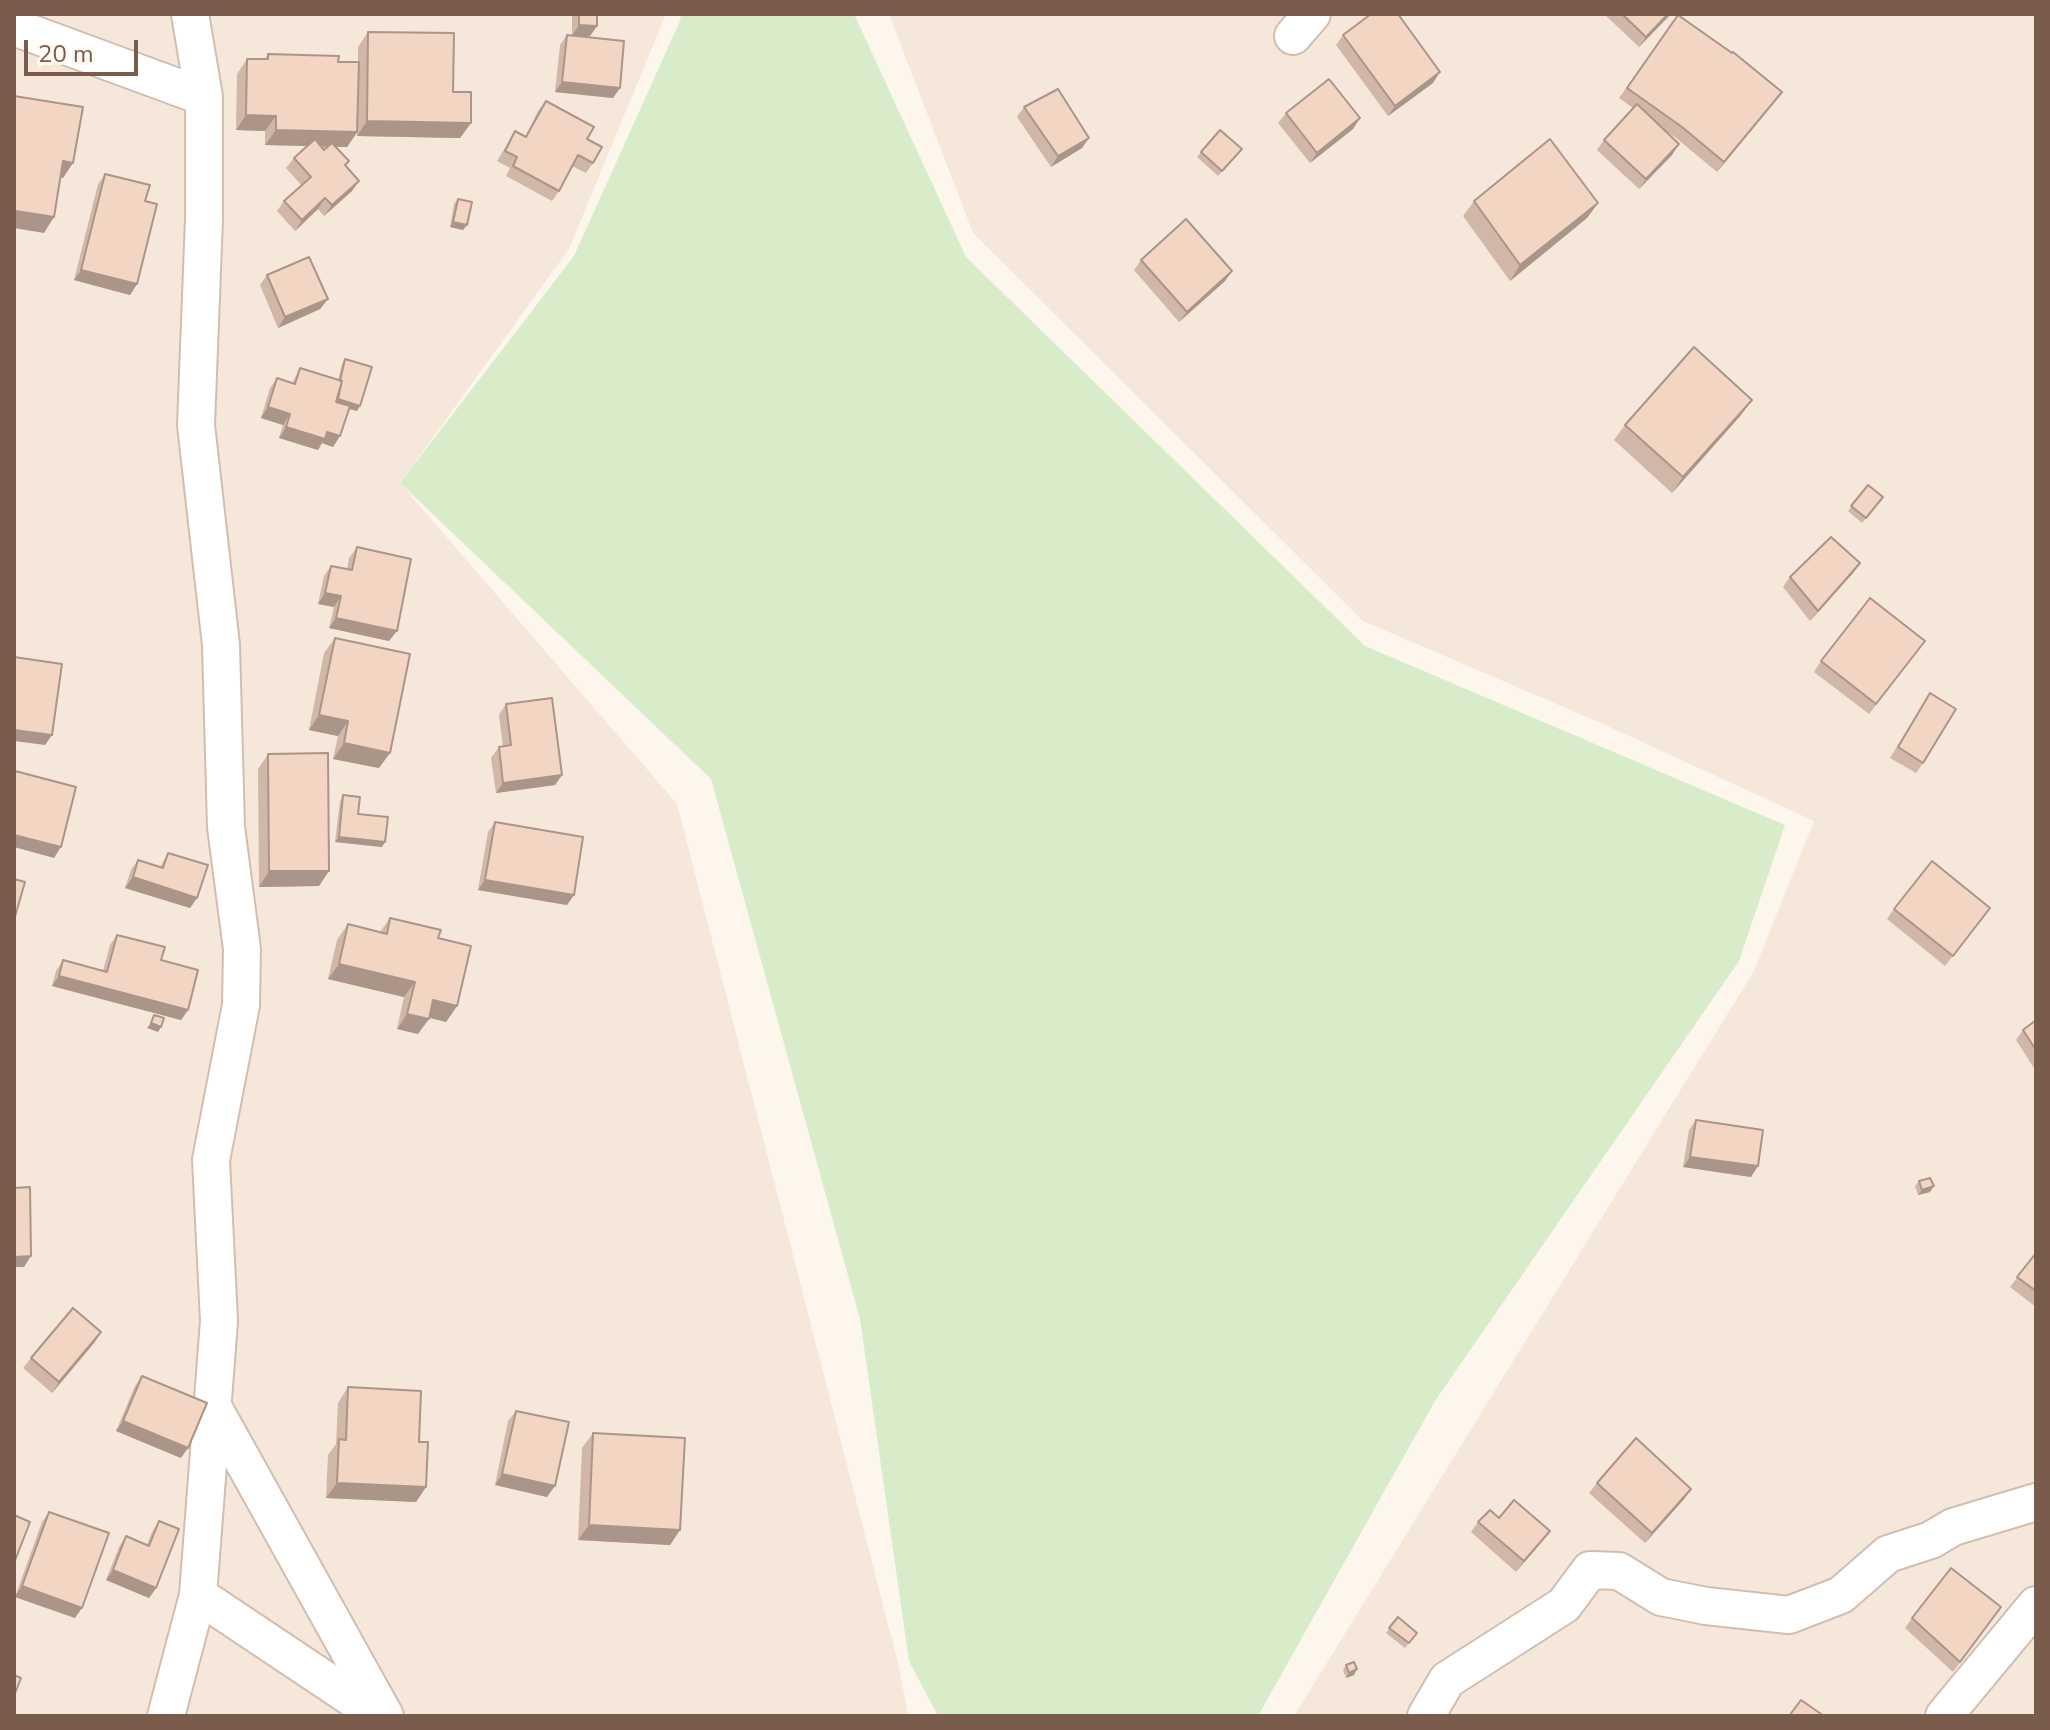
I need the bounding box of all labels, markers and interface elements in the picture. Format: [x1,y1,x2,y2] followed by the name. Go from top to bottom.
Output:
[28,24,142,74] scale bar
[38,38,94,70] text: 20 m

